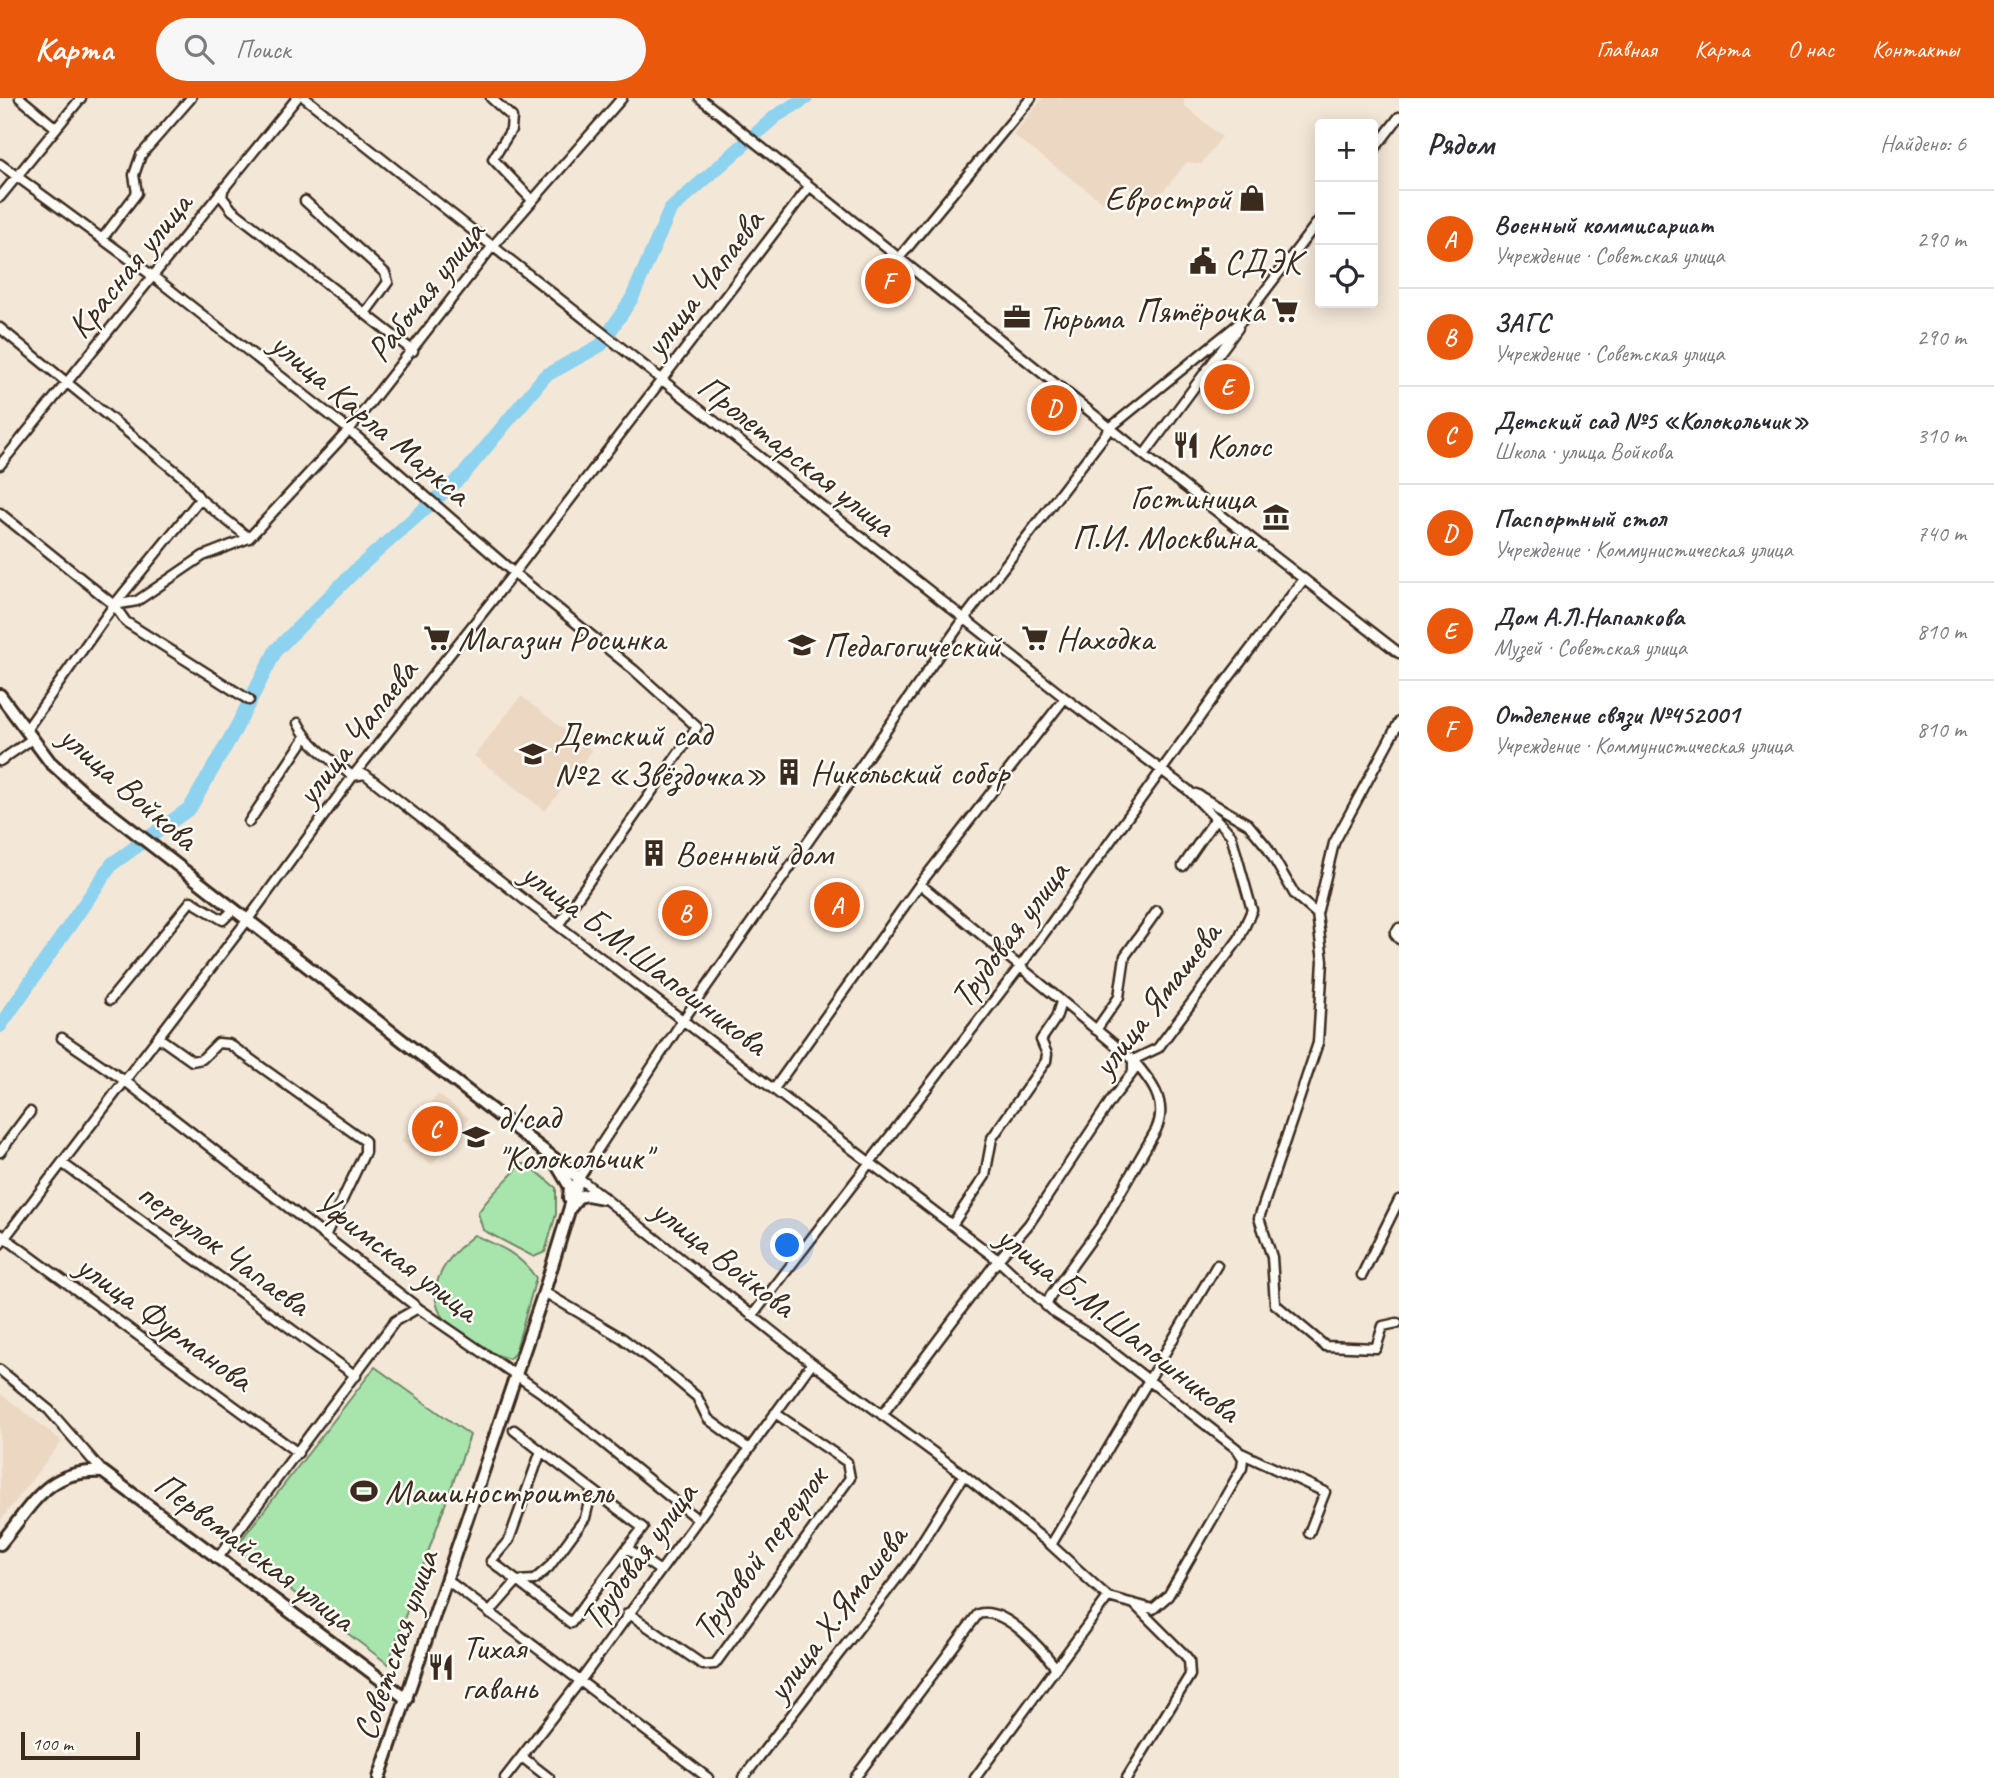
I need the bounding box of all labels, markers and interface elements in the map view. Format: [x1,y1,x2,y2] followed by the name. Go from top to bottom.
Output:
[156,18,646,81] search box
[35,28,114,70] text: Карта
[180,30,218,68] icon: search
[236,33,290,66] text: Поиск
[1596,34,1657,64] text: Главная
[1695,34,1749,64] text: Карта
[1787,34,1834,64] text: О нас
[1872,34,1959,64] text: Контакты
[1315,119,1378,308] map controls
[1315,119,1378,182] button: +
[1427,125,1494,163] text: Рядом
[1880,129,1966,158] text: Найдено: 6
[1105,176,1233,221] place label: Еврострой
[57,181,204,347] street label: Красная улица
[1315,182,1378,245] button: −
[1237,183,1267,213] shop icon: Еврострой
[632,198,775,368] street label: улица Чапаева
[1494,208,1714,241] text: Военный коммисариат
[356,210,496,371] street label: Рабочая улица
[1444,225,1456,254] text: A
[1917,225,1966,254] text: 290 m
[1224,239,1307,284] place label: СДЭК
[1494,241,1724,270] text: Учреждение · Советская улица
[1315,245,1378,308] button: locate
[1188,246,1218,276] public building icon: СДЭК
[865,255,911,307] pin: F
[1136,288,1266,333] place label: Пятёрочка
[1038,295,1125,340] place label: Тюрьма
[1270,295,1300,325] supermarket icon: Пятёрочка
[1002,302,1032,332] office icon: Тюрьма
[1494,306,1550,339] text: ЗАГС
[260,320,482,517] street label: улица Карла Маркса
[1444,323,1456,352] text: B
[1917,323,1966,352] text: 290 m
[1494,339,1724,368] text: Учреждение · Советская улица
[1204,361,1250,413] pin: E
[689,364,906,548] street label: Пролетарская улица
[1031,382,1077,434] pin: D
[1494,404,1809,437] text: Детский сад №5 «Колокольчик»
[1445,421,1455,450] text: C
[1917,421,1966,450] text: 310 m
[1207,423,1273,468] place label: Колос
[1171,430,1201,460] restaurant icon: Колос
[1494,437,1672,466] text: Школа · улица Войкова
[1072,475,1258,560] place label: Гостиница П.И. Москвина
[1261,502,1291,532] museum icon: Гостиница П.И. Москвина
[1494,502,1666,535] text: Паспортный стол
[1443,519,1457,548] text: D
[1917,519,1966,548] text: 740 m
[1494,535,1793,564] text: Учреждение · Коммунистическая улица
[1494,600,1684,633] text: Дом А.Л.Напалкова
[458,616,668,661] place label: Магазин Росинка
[1056,616,1156,661] place label: Находка
[1444,617,1456,646] text: E
[1917,617,1966,646] text: 810 m
[422,623,452,653] supermarket icon: Магазин Росинка
[823,623,1003,668] place label: Педагогический
[1020,623,1050,653] supermarket icon: Находка
[787,630,817,660] school or university icon: Педагогический
[1494,633,1687,662] text: Музей · Советская улица
[284,648,429,816] street label: улица Чапаева
[1494,698,1739,731] text: Отделение связи №452001
[554,712,767,797] place label: Детский сад №2 «Звёздочка»
[48,713,209,862] street label: улица Войкова
[1445,715,1455,744] text: F
[1917,715,1966,744] text: 810 m
[1494,731,1793,760] text: Учреждение · Коммунистическая улица
[518,739,548,769] school or university icon: Детский сад №2 «Звёздочка»
[810,750,1012,795] place label: Никольский собор
[774,757,804,787] building icon: Никольский собор
[675,831,835,876] place label: Военный дом
[639,838,669,868] building icon: Военный дом
[511,850,779,1067] street label: улица Б.М.Шапошникова
[940,850,1081,1017] street label: Трудовая улица
[814,879,860,931] pin: A
[662,887,708,939] pin: B
[1081,911,1233,1088] street label: улица Ямашева
[497,1095,658,1180] place label: д/сад "Колокольчик"
[412,1103,458,1155] pin: C
[461,1122,491,1152] school or university icon: д/сад "Колокольчик"
[128,1171,321,1327] street label: переулок Чапаева
[306,1179,490,1333] street label: Уфимская улица
[641,1186,806,1329] street label: улица Войкова
[986,1213,1251,1434] street label: улица Б.М.Шапошникова
[770,1228,804,1262] your location
[66,1242,264,1403] street label: улица Фурманова
[681,1455,839,1649] street label: Трудовой переулок
[145,1461,366,1643] street label: Первомайская улица
[385,1469,615,1514] place label: Машиностроитель
[570,1471,709,1639] street label: Трудовая улица
[349,1476,379,1506] sports icon: Машиностроитель
[754,1514,919,1712] street label: улица Х.Ямашева
[342,1542,450,1746] street label: Советская улица
[462,1625,539,1710] place label: Тихая гавань
[426,1652,456,1682] restaurant icon: Тихая гавань
[21,1729,140,1761] scale bar
[32,1732,73,1756] text: 100 m

